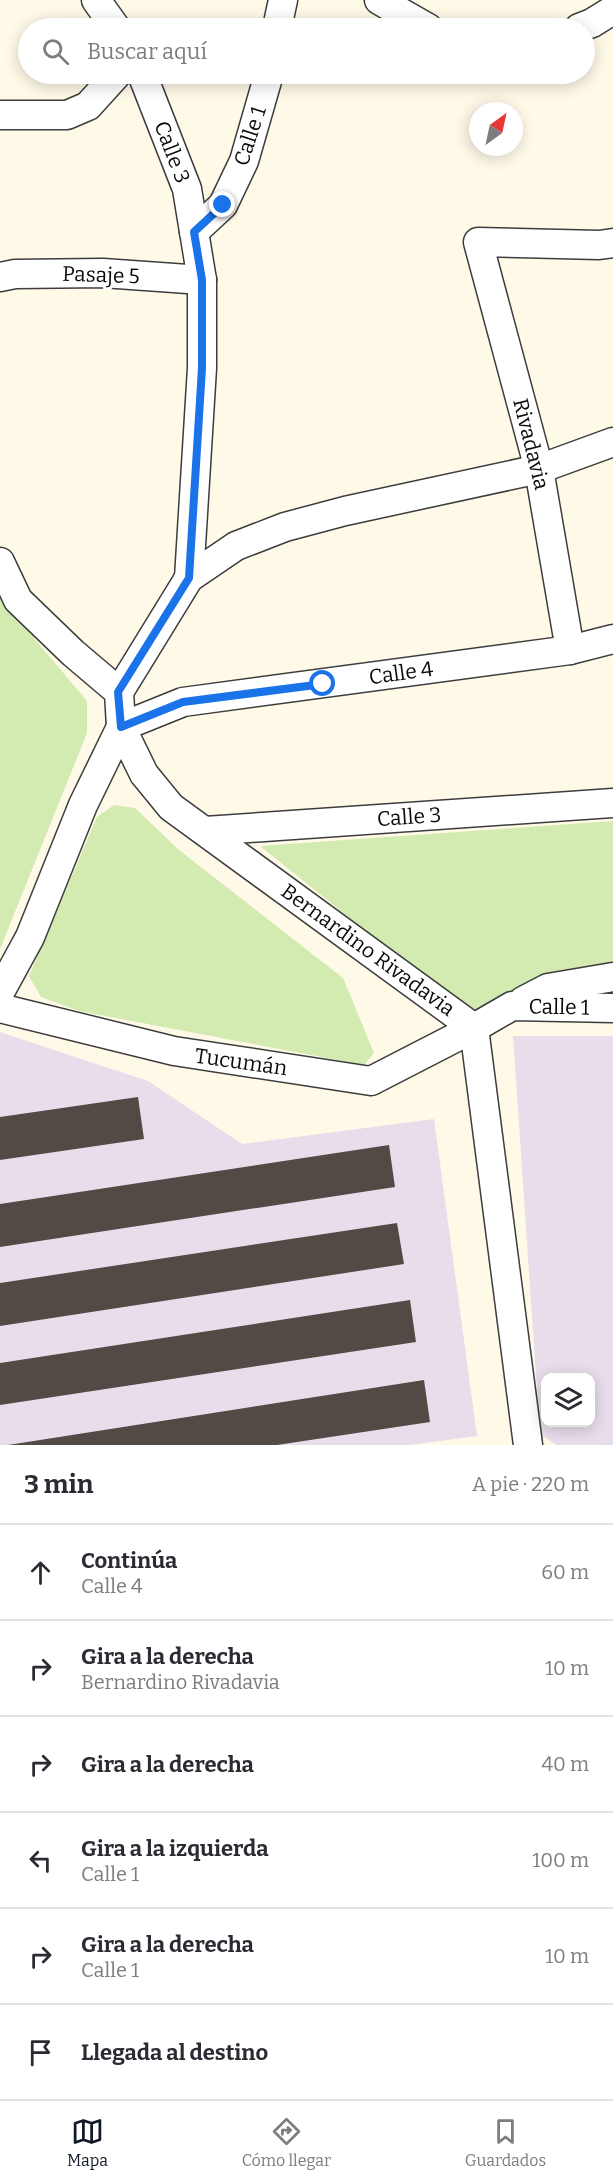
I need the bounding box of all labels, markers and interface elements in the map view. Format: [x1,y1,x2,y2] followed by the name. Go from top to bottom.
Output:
[18,18,595,84] search box
[39,35,72,68] icon: search
[87,38,207,65] text: Buscar aquí
[469,102,523,156] north arrow
[228,103,272,169] street label: Calle 1
[148,117,196,187] street label: Calle 3
[209,191,235,217] route end
[62,261,140,289] street label: Pasaje 5
[507,396,555,493] street label: Rivadavia
[367,656,435,690] street label: Calle 4
[309,670,335,696] route start
[376,802,442,832] street label: Calle 3
[276,878,460,1022] street label: Bernardino Rivadavia
[528,993,590,1021] street label: Calle 1
[193,1043,289,1081] street label: Tucumán
[541,1373,595,1427] map controls
[541,1373,595,1427] button: layers
[24,1469,93,1500] text: 3 min
[472,1472,589,1496] text: A pie · 220 m
[81,1547,177,1574] text: Continúa
[24,1556,57,1589] icon: ahead
[541,1560,589,1584] text: 60 m
[81,1574,143,1598] text: Calle 4
[81,1643,254,1670] text: Gira a la derecha
[24,1652,57,1685] icon: right
[545,1656,589,1680] text: 10 m
[81,1670,280,1694] text: Bernardino Rivadavia
[24,1748,57,1781] icon: right
[81,1751,254,1778] text: Gira a la derecha
[541,1752,589,1776] text: 40 m
[81,1835,269,1862] text: Gira a la izquierda
[24,1844,57,1877] icon: left
[532,1848,589,1872] text: 100 m
[81,1862,139,1886] text: Calle 1
[81,1931,254,1958] text: Gira a la derecha
[24,1940,57,1973] icon: right
[545,1944,589,1968] text: 10 m
[81,1958,139,1982] text: Calle 1
[24,2036,57,2069] icon: arrive
[81,2039,268,2066] text: Llegada al destino
[67,2115,108,2170] tab: Mapa
[242,2115,331,2170] tab: Cómo llegar
[465,2115,546,2170] tab: Guardados

